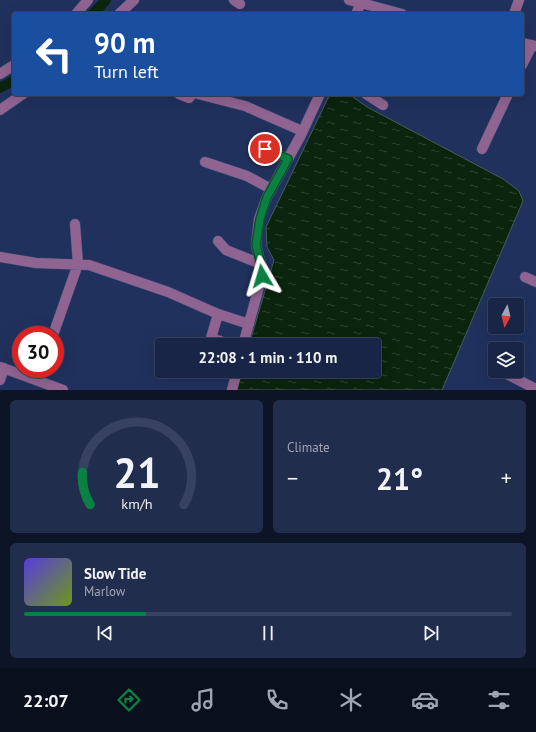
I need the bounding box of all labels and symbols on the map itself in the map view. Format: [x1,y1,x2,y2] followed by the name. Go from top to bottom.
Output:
[248,132,282,166] pin
[241,255,283,297] position arrow
[488,298,524,334] north arrow
[12,326,64,378] speed limit sign: 30

